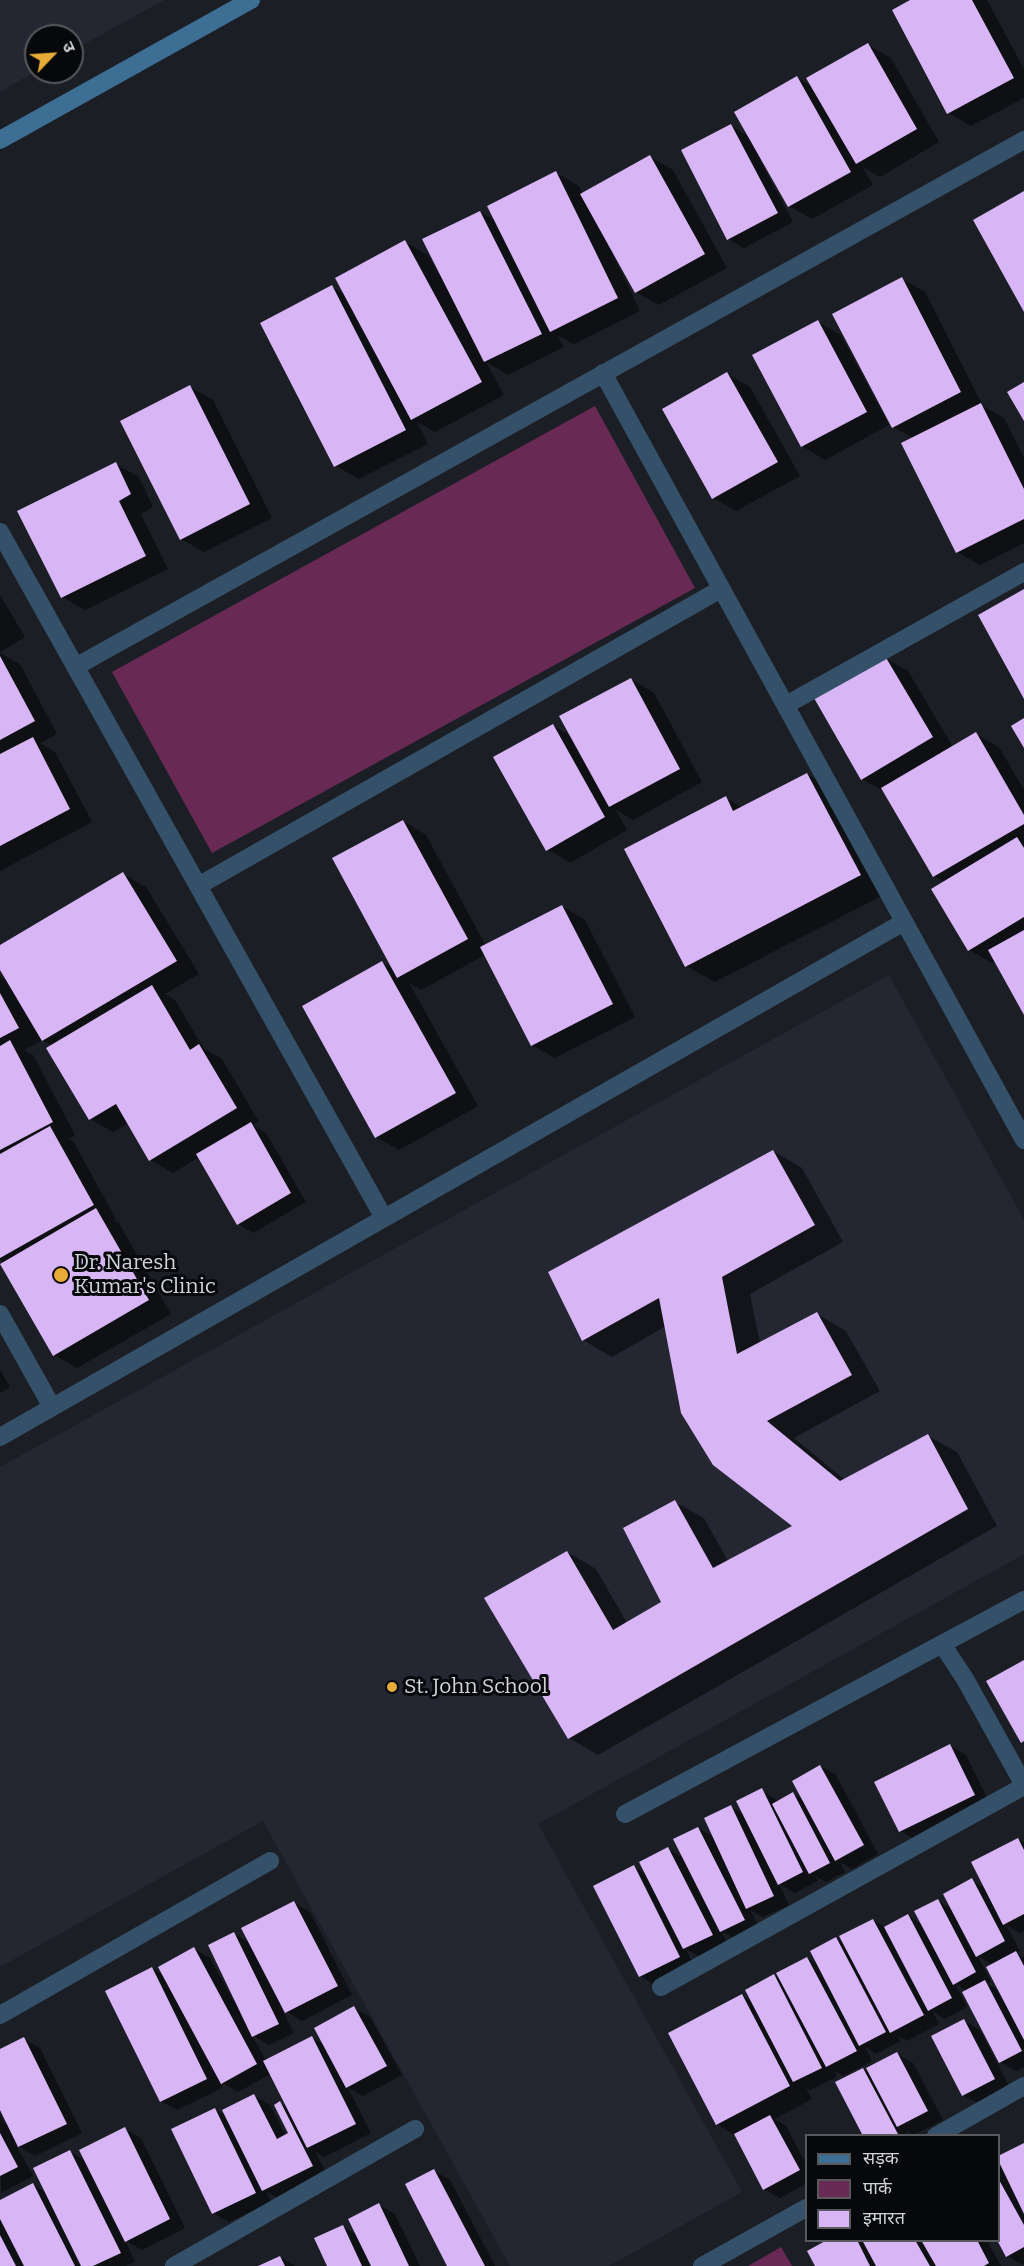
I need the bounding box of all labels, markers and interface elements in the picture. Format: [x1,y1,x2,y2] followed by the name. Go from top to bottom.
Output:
[24,24,84,84] north arrow
[58,39,80,55] text: उ
[74,1250,216,1300] place label: Dr. Naresh Kumar's Clinic
[52,1266,70,1284] marker: Dr. Naresh Kumar's Clinic
[404,1674,548,1700] place label: St. John School
[385,1680,399,1694] marker: St. John School
[805,2134,1000,2242] legend
[863,2147,899,2169] text: सड़क
[863,2177,892,2199] text: पार्क
[863,2207,905,2229] text: इमारत

